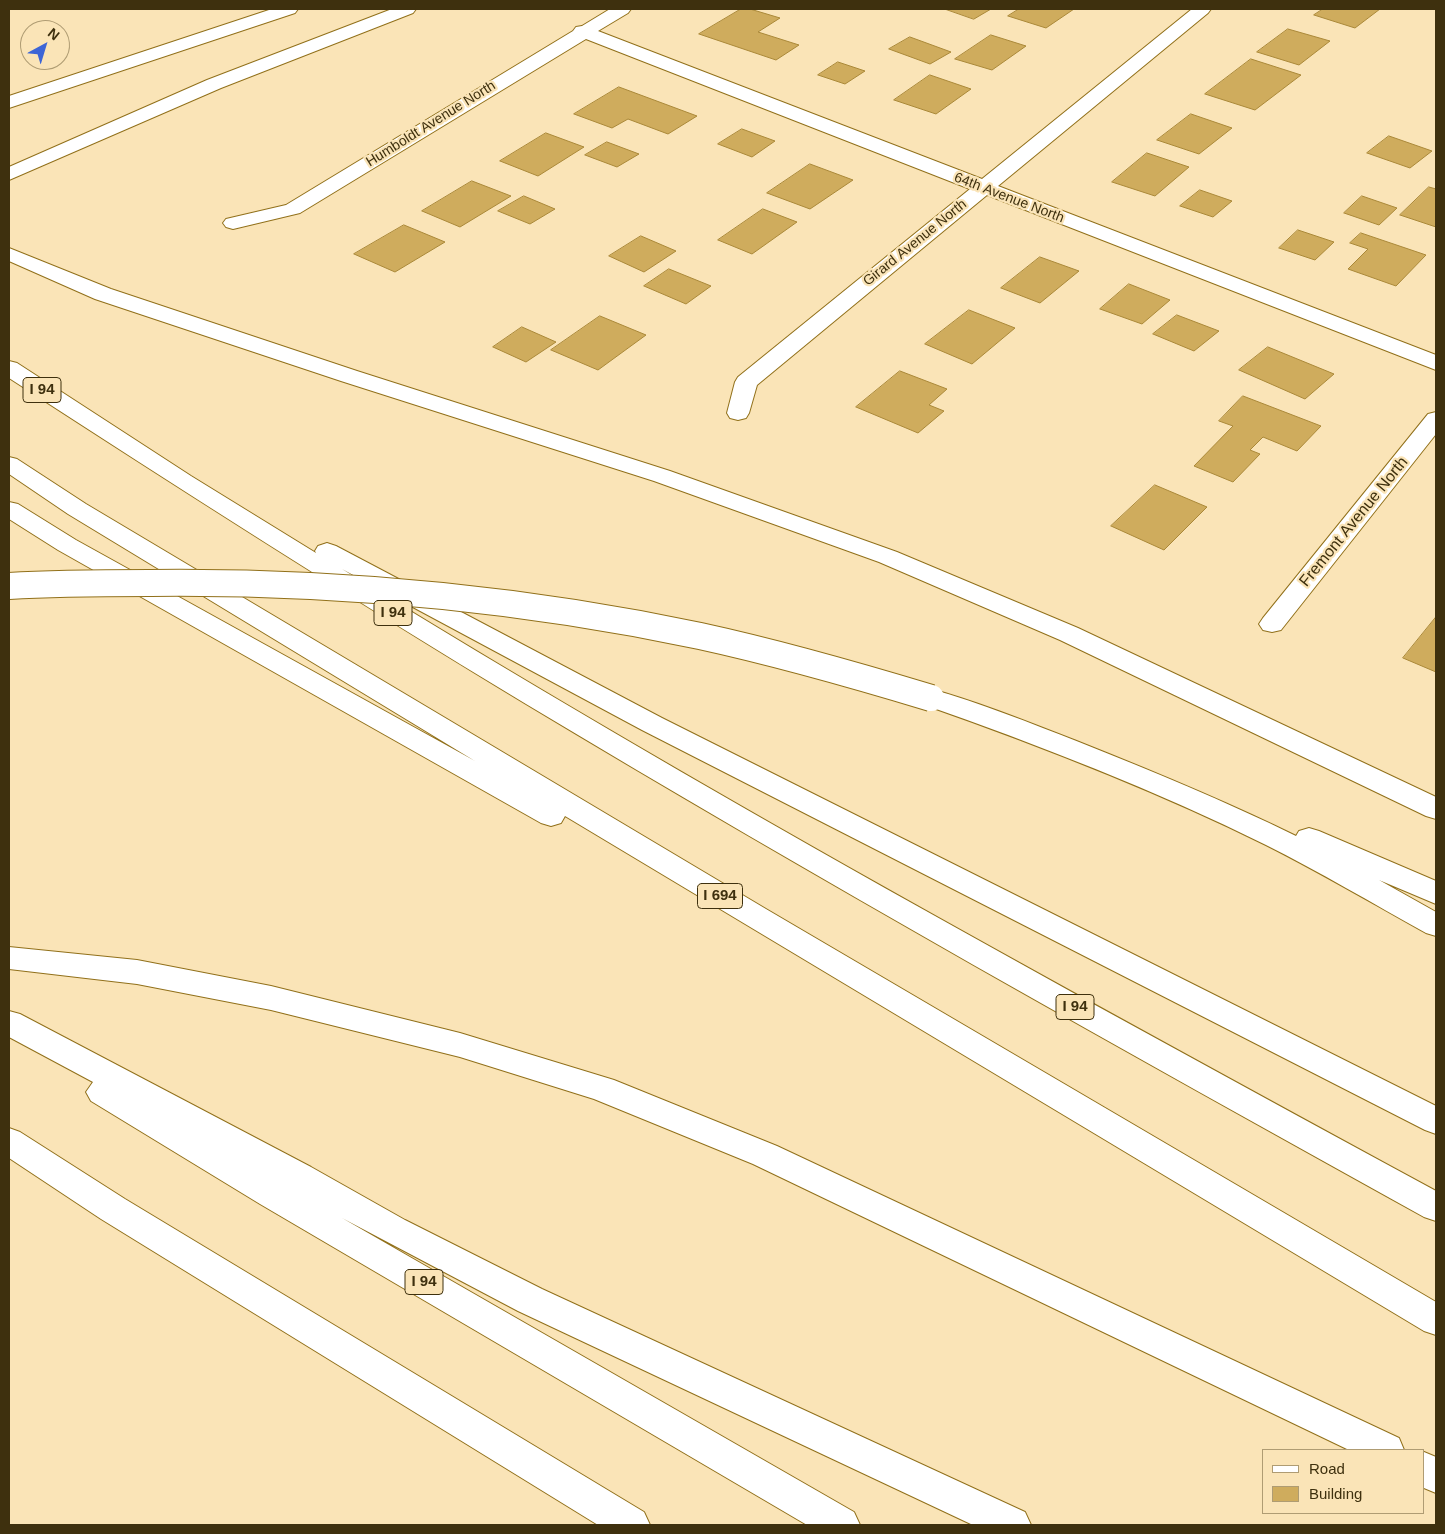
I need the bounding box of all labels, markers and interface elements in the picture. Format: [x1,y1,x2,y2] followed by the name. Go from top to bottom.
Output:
[20,20,70,70] north arrow
[45,25,63,44] text: N
[363,77,499,171] street label: Humboldt Avenue North
[952,169,1066,227] street label: 64th Avenue North
[860,196,970,290] street label: Girard Avenue North
[23,378,61,402] road number: I 94
[1296,453,1412,591] street label: Fremont Avenue North
[374,600,412,626] road number: I 94
[698,884,742,908] road number: I 694
[1056,994,1094,1020] road number: I 94
[405,1270,443,1294] road number: I 94
[1262,1449,1425,1514] legend
[1309,1460,1345,1477] text: Road
[1309,1485,1362,1502] text: Building

